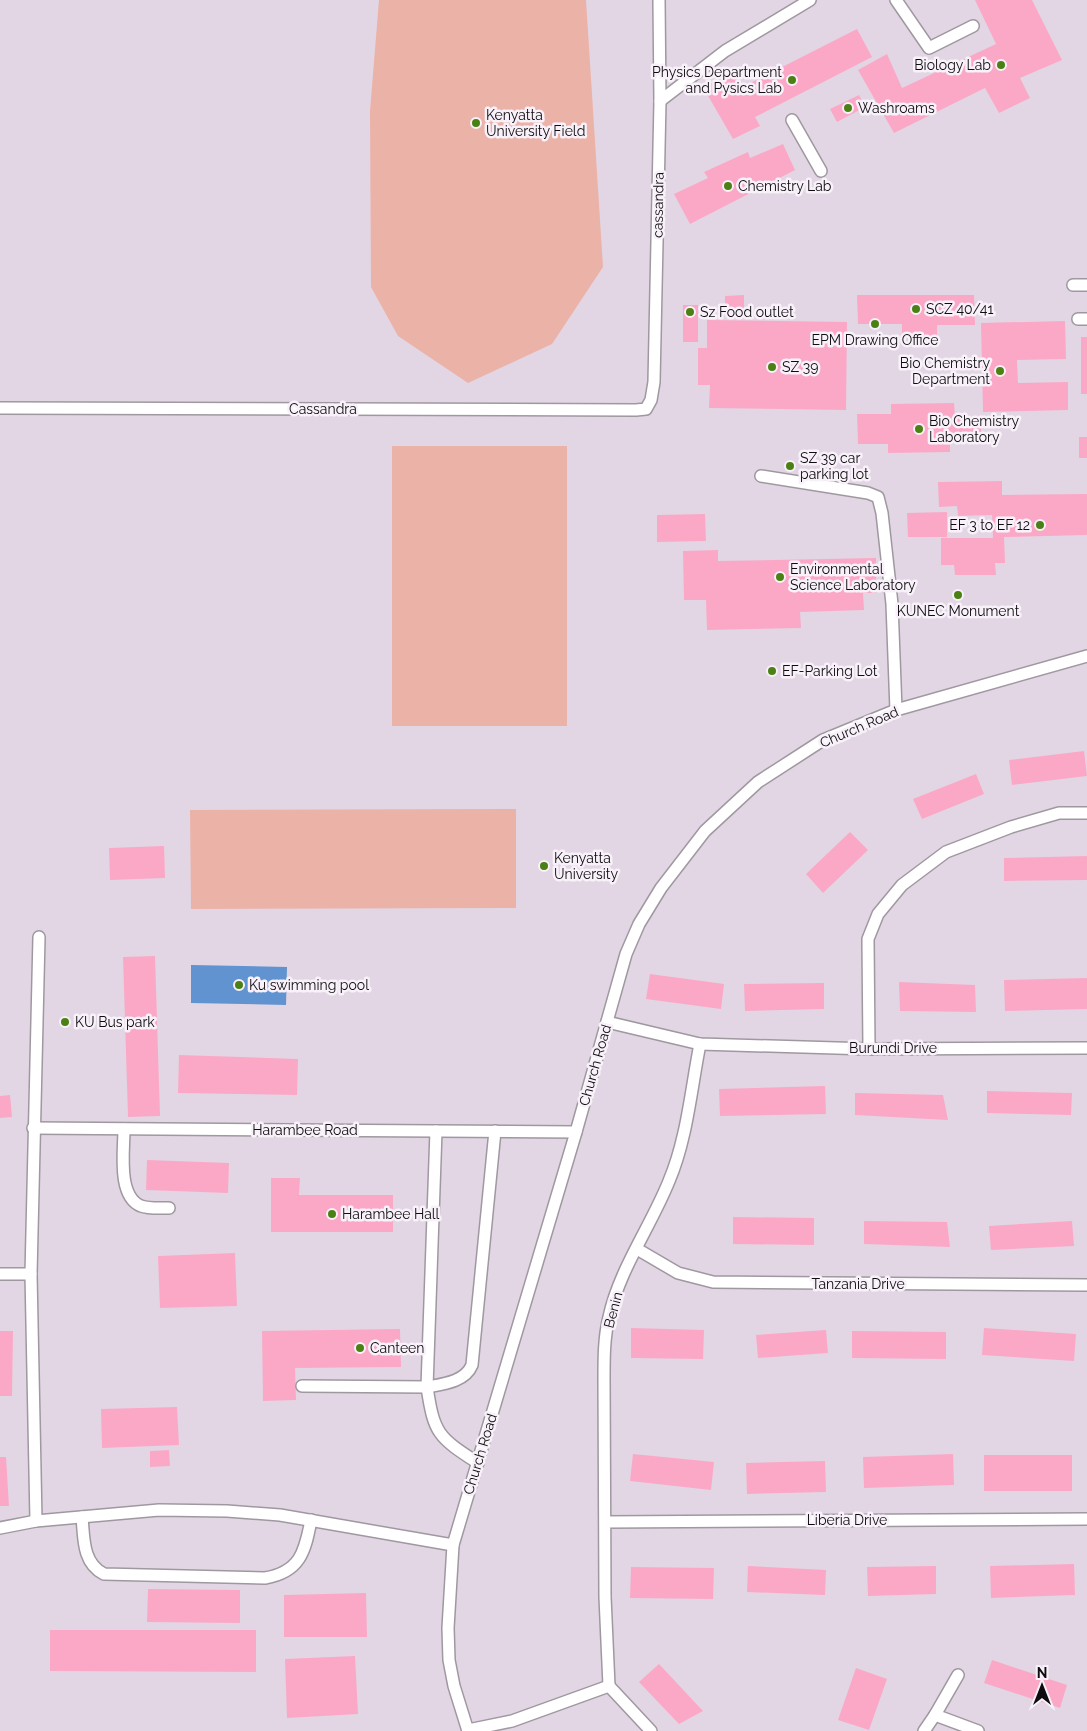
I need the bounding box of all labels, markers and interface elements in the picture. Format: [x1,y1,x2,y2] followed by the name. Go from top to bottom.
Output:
[914,57,991,73] place label: Biology Lab
[995,59,1007,71] marker: Biology Lab
[652,64,782,96] place label: Physics Department and Pysics Lab
[786,74,798,86] marker: Physics Department and Pysics Lab
[858,100,935,116] place label: Washroams
[842,102,854,114] marker: Washroams
[486,107,585,139] place label: Kenyatta University Field
[470,117,482,129] marker: Kenyatta University Field
[649,172,667,238] street label: cassandra
[738,178,832,194] place label: Chemistry Lab
[722,180,734,192] marker: Chemistry Lab
[926,301,993,317] place label: SCZ 40/41
[910,303,922,315] marker: SCZ 40/41
[700,304,794,320] place label: Sz Food outlet
[684,306,696,318] marker: Sz Food outlet
[869,318,881,330] marker: EPM Drawing Office
[812,332,938,348] place label: EPM Drawing Office
[900,355,990,387] place label: Bio Chemistry Department
[782,359,819,375] place label: SZ 39
[766,361,778,373] marker: SZ 39
[994,365,1006,377] marker: Bio Chemistry Department
[289,401,357,417] street label: Cassandra
[929,413,1020,445] place label: Bio Chemistry Laboratory
[913,423,925,435] marker: Bio Chemistry Laboratory
[800,450,869,482] place label: SZ 39 car parking lot
[784,460,796,472] marker: SZ 39 car parking lot
[949,517,1030,533] place label: EF 3 to EF 12
[1034,519,1046,531] marker: EF 3 to EF 12
[790,561,916,593] place label: Environmental Science Laboratory
[774,571,786,583] marker: Environmental Science Laboratory
[952,589,964,601] marker: KUNEC Monument
[897,603,1020,619] place label: KUNEC Monument
[782,663,878,679] place label: EF-Parking Lot
[766,665,778,677] marker: EF-Parking Lot
[817,703,901,751] street label: Church Road
[554,850,619,882] place label: Kenyatta University
[538,860,550,872] marker: Kenyatta University
[249,977,369,993] place label: Ku swimming pool
[233,979,245,991] marker: Ku swimming pool
[75,1014,155,1030] place label: KU Bus park
[59,1016,71,1028] marker: KU Bus park
[576,1023,614,1107] street label: Church Road
[849,1040,937,1056] street label: Burundi Drive
[252,1122,358,1138] street label: Harambee Road
[342,1206,440,1222] place label: Harambee Hall
[326,1208,338,1220] marker: Harambee Hall
[811,1276,905,1292] street label: Tanzania Drive
[600,1290,626,1330] street label: Benin
[370,1340,425,1356] place label: Canteen
[354,1342,366,1354] marker: Canteen
[460,1412,500,1496] street label: Church Road
[807,1512,887,1528] street label: Liberia Drive
[1017,1661,1067,1711] north arrow
[1037,1665,1047,1681] text: N

